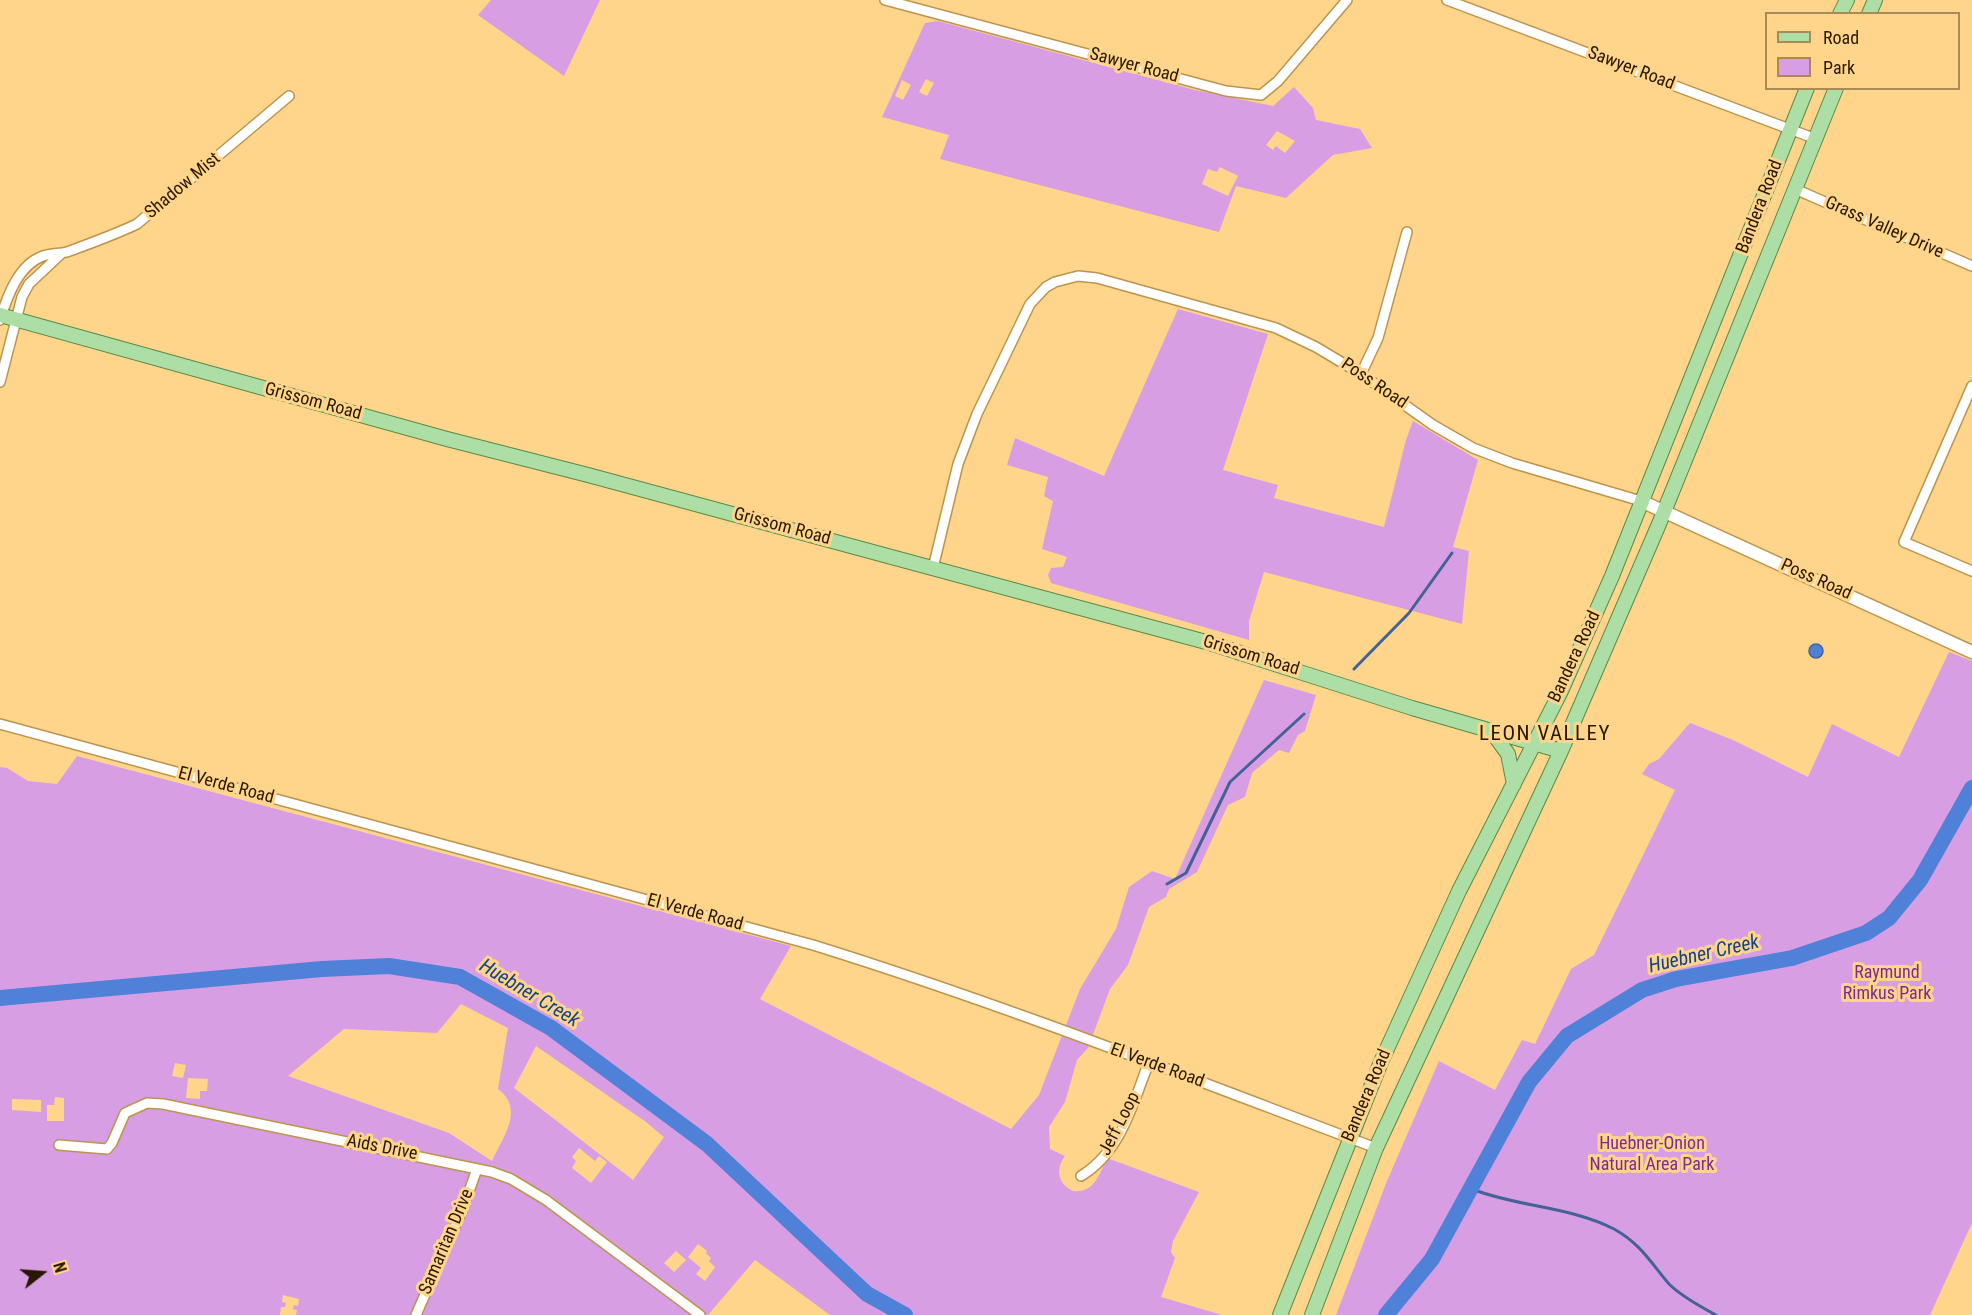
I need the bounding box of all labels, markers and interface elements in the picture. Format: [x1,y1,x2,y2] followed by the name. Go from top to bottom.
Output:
[1765,12,1960,90] legend
[1823,27,1859,48] text: Road
[1585,43,1677,95] street label: Sawyer Road
[1087,44,1181,88] street label: Sawyer Road
[1823,57,1855,78] text: Park
[141,148,225,224] street label: Shadow Mist
[1732,157,1788,257] street label: Bandera Road
[1821,192,1947,264] street label: Grass Valley Drive
[1337,354,1411,414] street label: Poss Road
[262,379,364,425] street label: Grissom Road
[731,504,833,550] street label: Grissom Road
[1777,555,1855,605] street label: Poss Road
[1544,608,1606,706] street label: Bandera Road
[1200,631,1302,681] street label: Grissom Road
[1479,722,1611,748] district label: LEON VALLEY
[176,763,276,809] street label: El Verde Road
[645,890,745,936] street label: El Verde Road
[1646,931,1762,979] water label: Huebner Creek
[475,955,583,1033] water label: Huebner Creek
[1843,962,1931,1004] park label: Raymund Rimkus Park
[1107,1039,1207,1093] street label: El Verde Road
[1338,1046,1396,1146] street label: Bandera Road
[1095,1089,1145,1159] street label: Jeff Loop
[345,1131,419,1165] street label: Aids Drive
[1590,1133,1714,1176] park label: Huebner-Onion Natural Area Park
[415,1186,479,1298] street label: Samaritan Drive
[12,1243,72,1303] north arrow
[49,1260,70,1275] text: N

